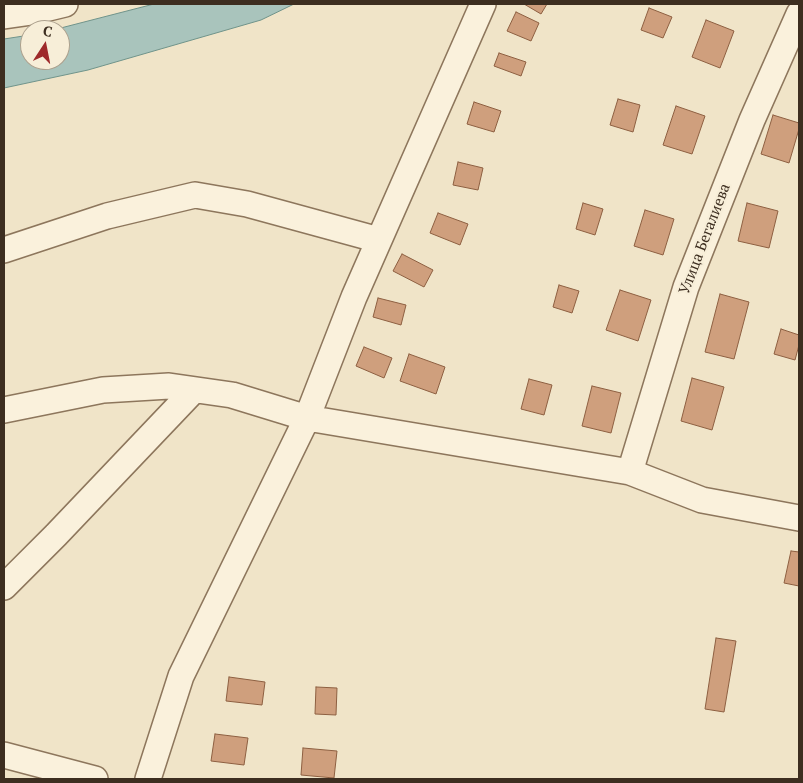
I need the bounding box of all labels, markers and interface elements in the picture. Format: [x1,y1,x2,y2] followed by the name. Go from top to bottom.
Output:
[20,20,70,70] north arrow
[41,21,54,41] text: С
[676,181,734,297] street label: Улица Бегалиева

